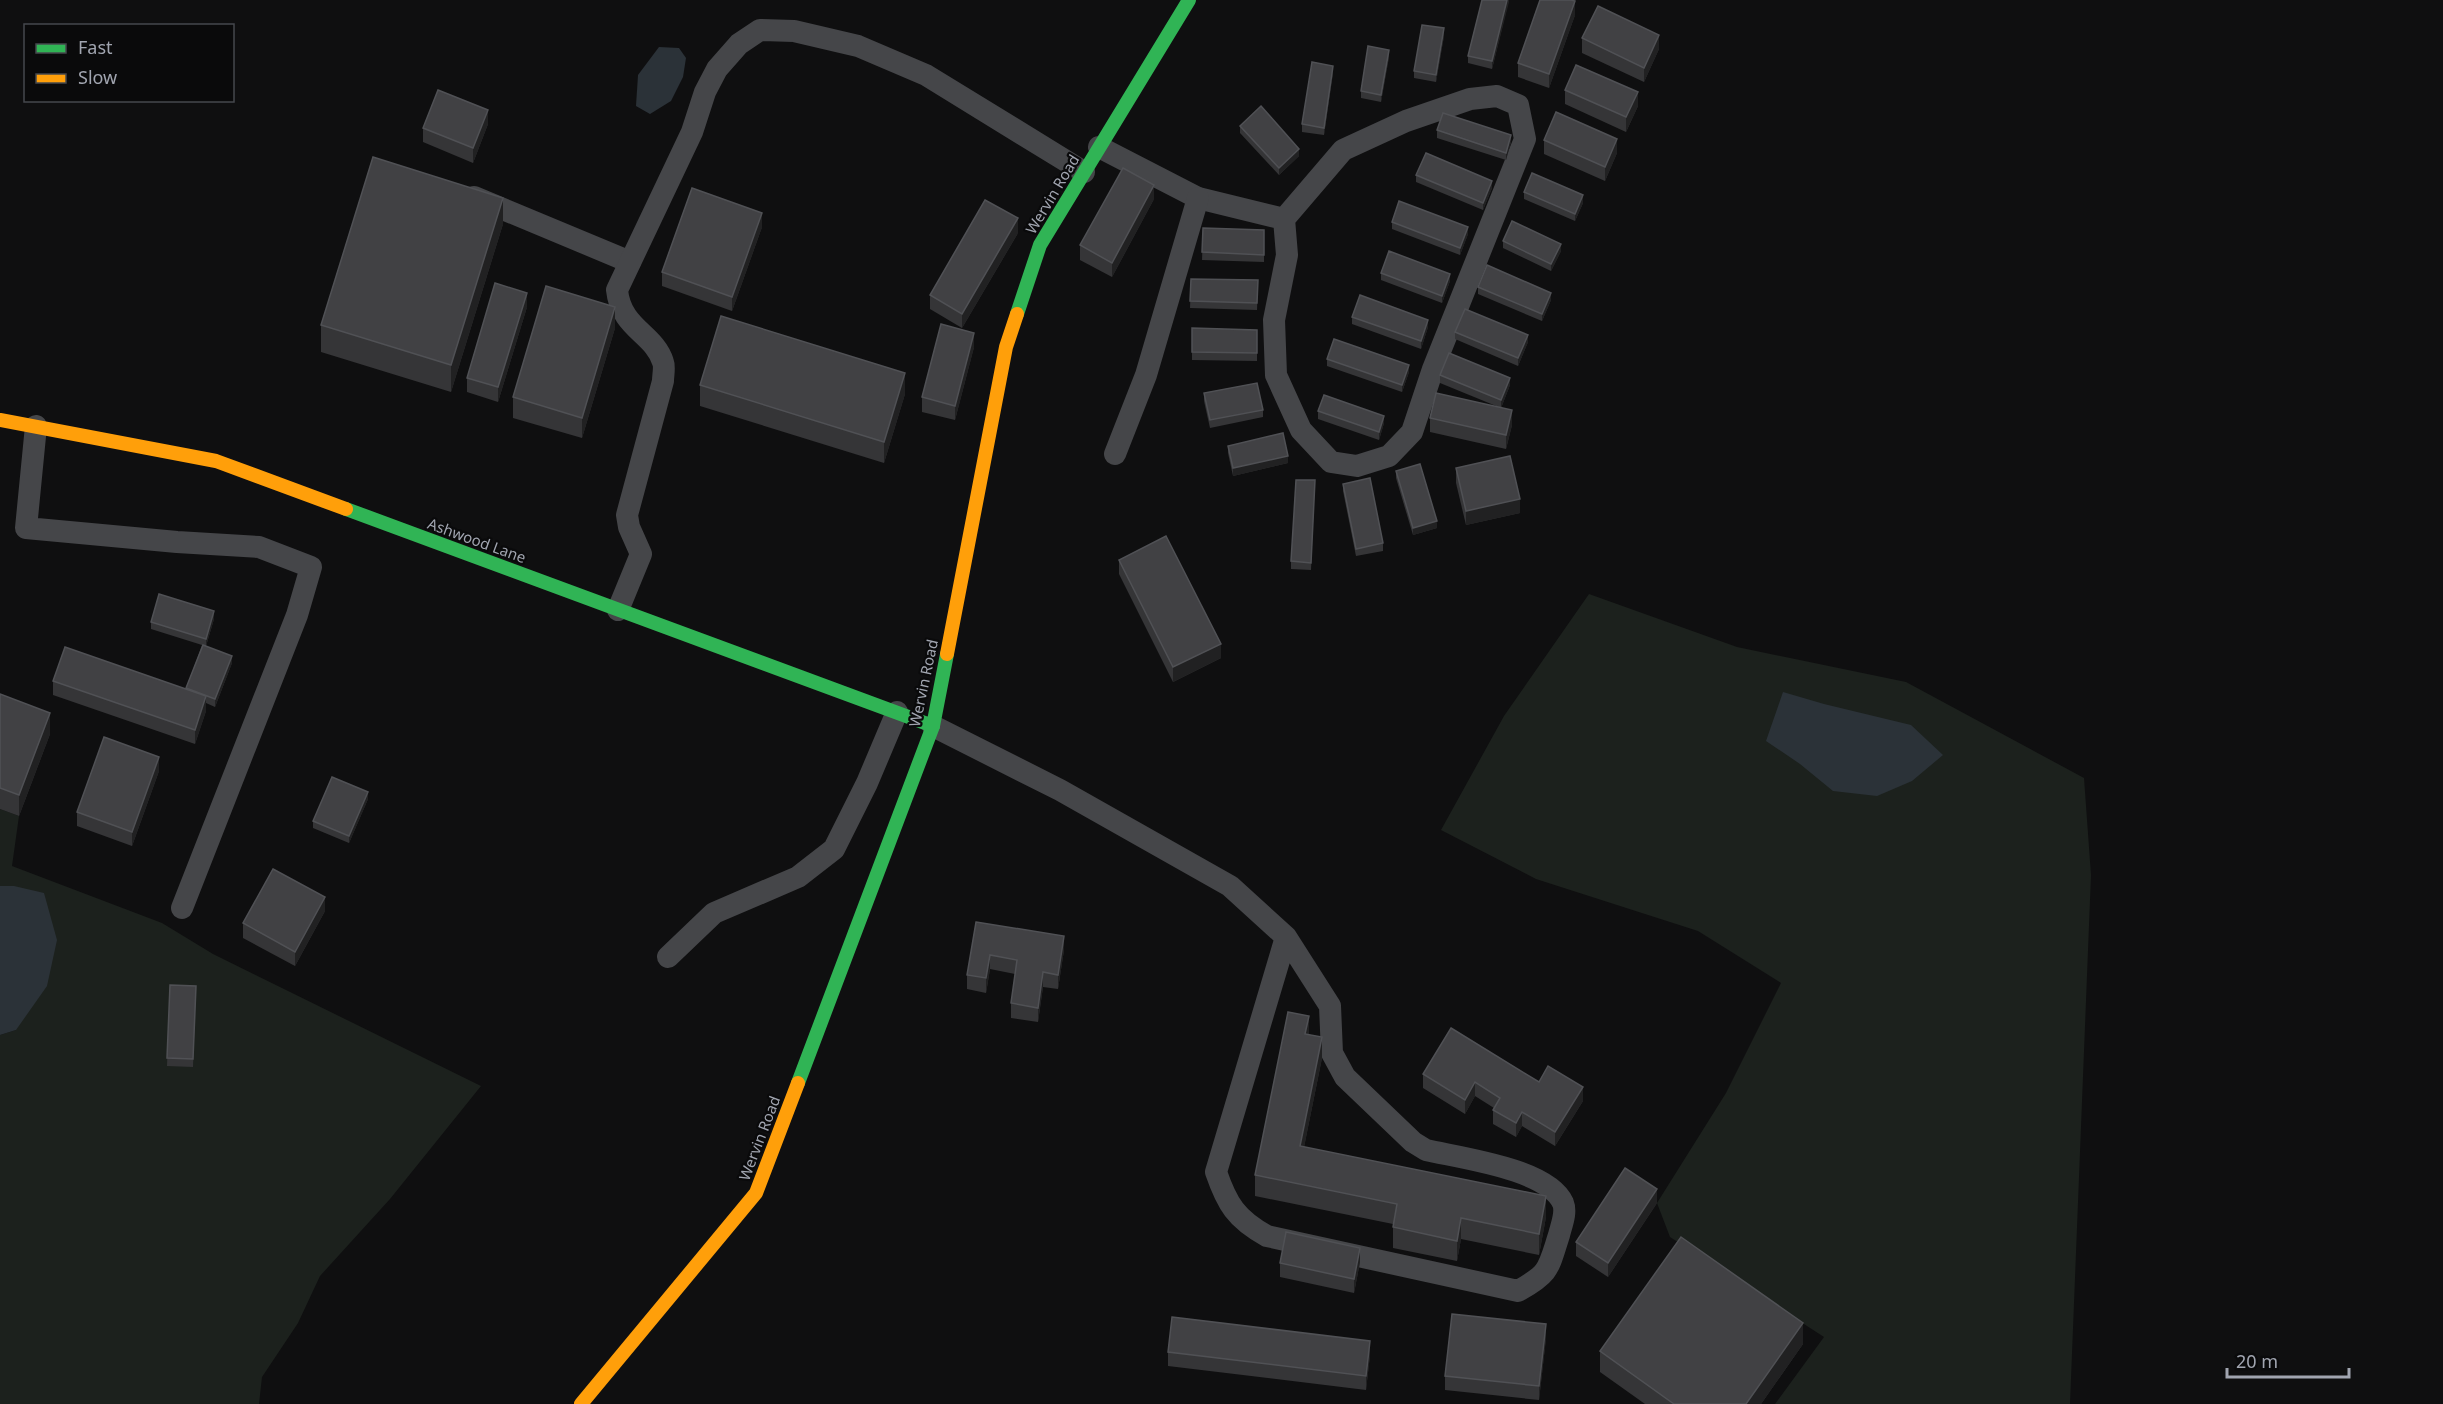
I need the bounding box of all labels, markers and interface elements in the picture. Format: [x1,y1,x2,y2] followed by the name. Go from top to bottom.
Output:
[24,24,234,102] legend
[78,35,113,59] text: Fast
[78,65,117,89] text: Slow
[1021,151,1083,237] street label: Wervin Road
[425,513,529,567] street label: Ashwood Lane
[904,637,942,729] street label: Wervin Road
[734,1093,784,1183] street label: Wervin Road
[2227,1341,2348,1379] scale bar
[2236,1349,2278,1373] text: 20 m

